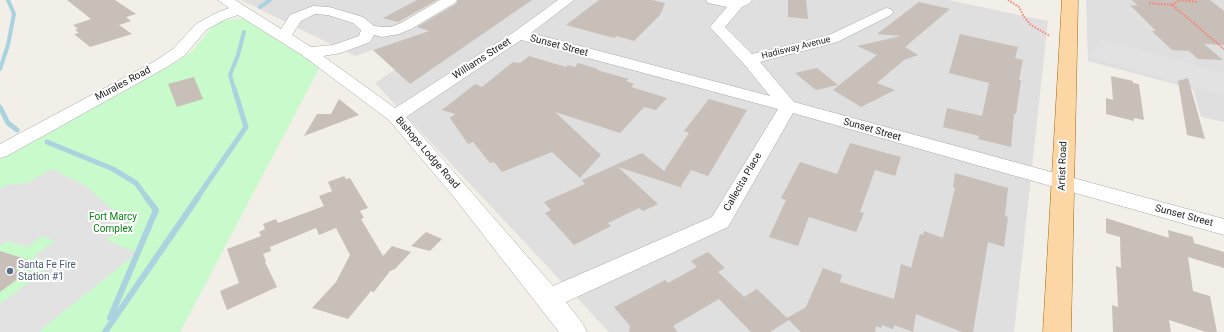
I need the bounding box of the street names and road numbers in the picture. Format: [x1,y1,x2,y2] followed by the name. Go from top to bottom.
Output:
[529,32,589,60] street label: Sunset Street
[760,34,832,62] street label: Hadisway Avenue
[451,36,513,82] street label: Williams Street
[93,64,153,104] street label: Murales Road
[393,115,461,191] street label: Bishops Lodge Road
[842,116,902,144] street label: Sunset Street
[1056,141,1070,191] street label: Artist Road
[721,151,765,213] street label: Callecita Place
[1154,202,1214,230] street label: Sunset Street

